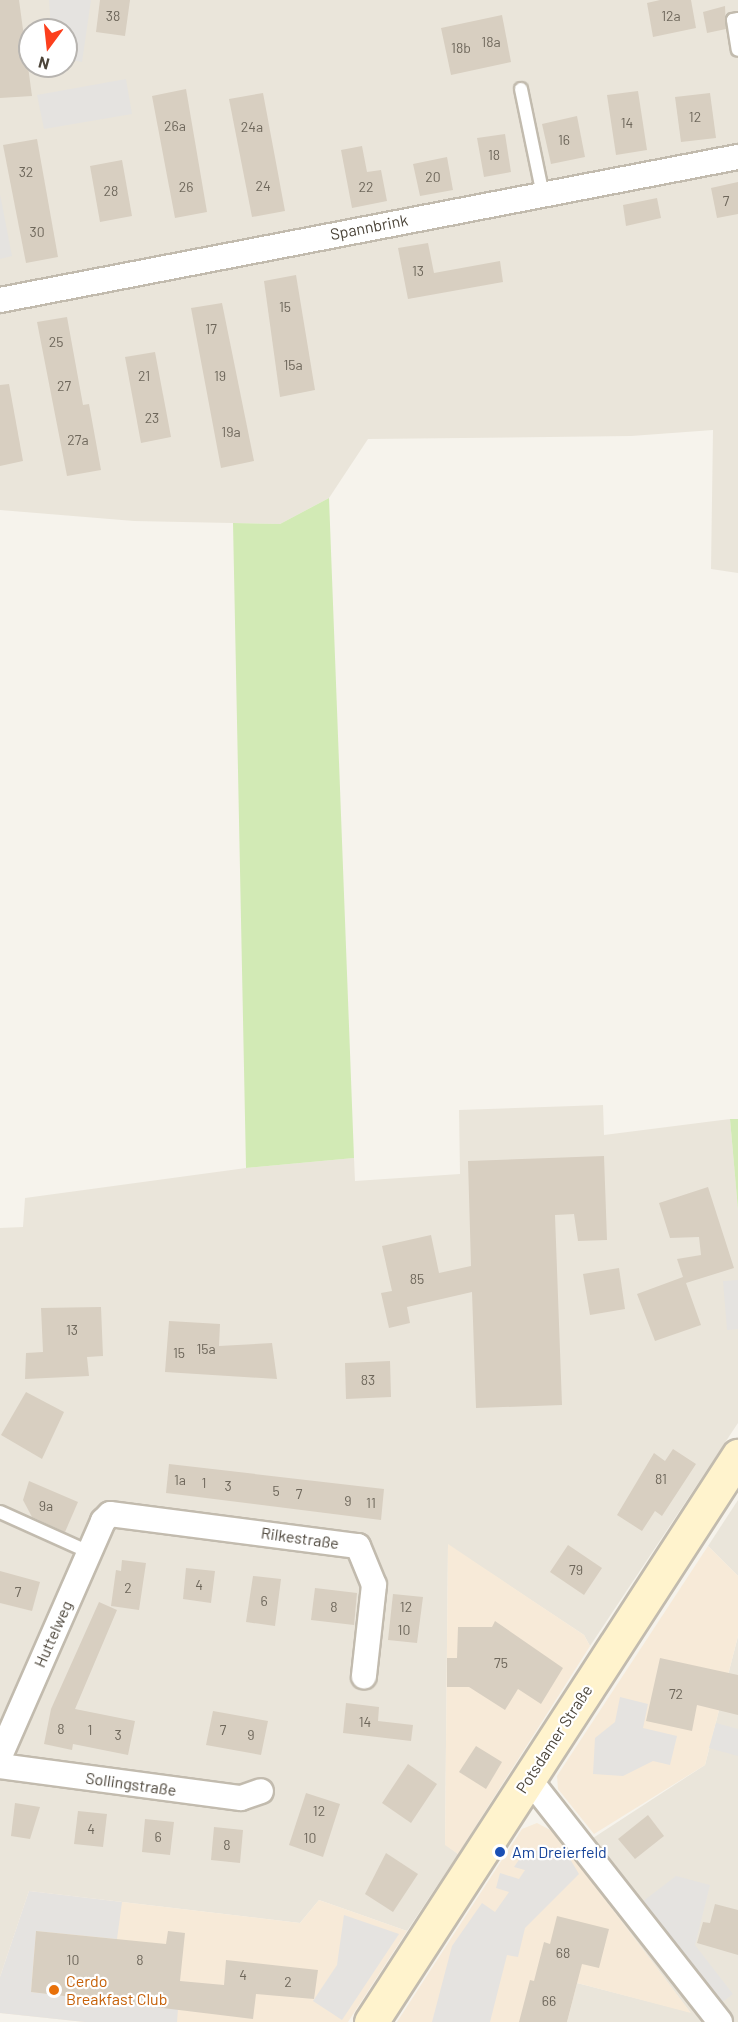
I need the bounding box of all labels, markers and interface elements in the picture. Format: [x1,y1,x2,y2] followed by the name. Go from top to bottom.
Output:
[106,8,120,24] house number: 38
[661,8,681,24] house number: 12a
[18,18,78,78] north arrow
[481,34,501,50] house number: 18a
[451,40,471,56] house number: 18b
[36,53,51,74] text: N
[689,109,701,125] house number: 12
[621,115,633,131] house number: 14
[164,118,186,134] house number: 26a
[241,119,263,135] house number: 24a
[558,132,570,148] house number: 16
[488,147,500,163] house number: 18
[19,164,33,180] house number: 32
[425,169,441,185] house number: 20
[255,178,271,194] house number: 24
[179,179,193,195] house number: 26
[358,179,374,195] house number: 22
[104,183,118,199] house number: 28
[723,193,729,209] house number: 7
[328,210,410,244] street label: Spannbrink
[29,224,45,240] house number: 30
[412,263,424,279] house number: 13
[279,299,291,315] house number: 15
[205,321,217,337] house number: 17
[49,334,63,350] house number: 25
[283,357,303,373] house number: 15a
[138,368,150,384] house number: 21
[214,368,226,384] house number: 19
[57,378,71,394] house number: 27
[145,410,159,426] house number: 23
[221,424,241,440] house number: 19a
[67,432,89,448] house number: 27a
[410,1271,424,1287] house number: 85
[66,1322,78,1338] house number: 13
[196,1341,216,1357] house number: 15a
[173,1345,185,1361] house number: 15
[361,1372,375,1388] house number: 83
[655,1471,667,1487] house number: 81
[174,1472,186,1488] house number: 1a
[202,1475,206,1491] house number: 1
[224,1478,232,1494] house number: 3
[272,1483,280,1499] house number: 5
[296,1486,302,1502] house number: 7
[344,1493,352,1509] house number: 9
[366,1495,376,1511] house number: 11
[39,1498,53,1514] house number: 9a
[260,1523,340,1553] street label: Rilkestraße
[569,1562,583,1578] house number: 79
[195,1577,203,1593] house number: 4
[124,1580,132,1596] house number: 2
[15,1584,21,1600] house number: 7
[260,1593,268,1609] house number: 6
[30,1598,76,1670] street label: Huttelweg
[330,1599,338,1615] house number: 8
[400,1599,412,1615] house number: 12
[398,1622,410,1638] house number: 10
[494,1655,508,1671] house number: 75
[512,1681,596,1797] street label: Potsdamer Straße
[669,1686,683,1702] house number: 72
[359,1714,371,1730] house number: 14
[57,1721,65,1737] house number: 8
[88,1722,92,1738] house number: 1
[220,1722,226,1738] house number: 7
[114,1727,122,1743] house number: 3
[247,1727,255,1743] house number: 9
[84,1768,178,1800] street label: Sollingstraße
[313,1803,325,1819] house number: 12
[87,1821,95,1837] house number: 4
[154,1829,162,1845] house number: 6
[304,1830,316,1846] house number: 10
[223,1837,231,1853] house number: 8
[512,1842,607,1862] place label: Am Dreierfeld
[493,1845,507,1859] marker: Am Dreierfeld
[556,1945,570,1961] house number: 68
[67,1952,79,1968] house number: 10
[136,1952,144,1968] house number: 8
[239,1967,247,1983] house number: 4
[66,1971,167,2009] place label: Cerdo Breakfast Club
[284,1974,292,1990] house number: 2
[47,1983,61,1997] marker: Cerdo Breakfast Club
[542,1993,556,2009] house number: 66

